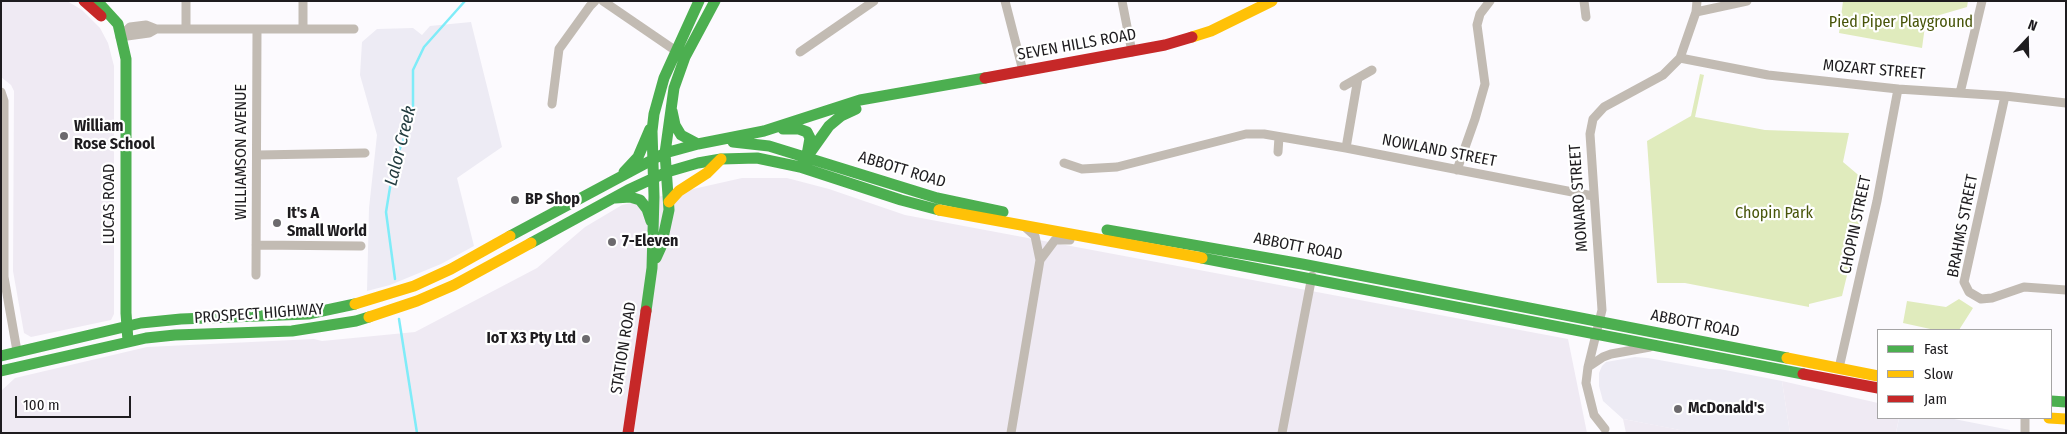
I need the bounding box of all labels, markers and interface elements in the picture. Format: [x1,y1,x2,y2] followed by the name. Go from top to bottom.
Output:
[1829,13,1973,33] park label: Pied Piper Playground
[2002,15,2052,65] north arrow
[2026,16,2040,35] text: N
[1016,25,1138,65] street label: SEVEN HILLS ROAD
[1822,56,1926,84] street label: MOZART STREET
[232,84,252,220] street label: WILLIAMSON AVENUE
[381,104,421,188] water label: Lalor Creek
[74,117,155,155] place label: William Rose School
[58,130,70,142] marker: William Rose School
[1380,130,1498,172] street label: NOWLAND STREET
[1566,144,1592,252] street label: MONARO STREET
[856,148,948,192] street label: ABBOTT ROAD
[100,164,120,244] street label: LUCAS ROAD
[1944,173,1982,279] street label: BRAHMS STREET
[1836,174,1876,276] street label: CHOPIN STREET
[525,190,580,210] place label: BP Shop
[509,194,521,206] marker: BP Shop
[287,204,367,242] place label: It's A Small World
[1735,204,1813,224] park label: Chopin Park
[271,217,283,229] marker: It's A Small World
[1252,229,1344,265] street label: ABBOTT ROAD
[622,232,678,252] place label: 7-Eleven
[606,236,618,248] marker: 7-Eleven
[193,300,325,328] street label: PROSPECT HIGHWAY
[607,301,641,395] street label: STATION ROAD
[1649,306,1741,342] street label: ABBOTT ROAD
[486,329,576,349] place label: IoT X3 Pty Ltd
[1877,329,2052,419] legend
[580,333,592,345] marker: IoT X3 Pty Ltd
[1924,340,1948,358] text: Fast
[1924,365,1953,383] text: Slow
[18,386,134,418] scale bar
[1924,390,1947,408] text: Jam
[23,396,60,414] text: 100 m
[1688,399,1764,419] place label: McDonald's
[1672,403,1684,415] marker: McDonald's

